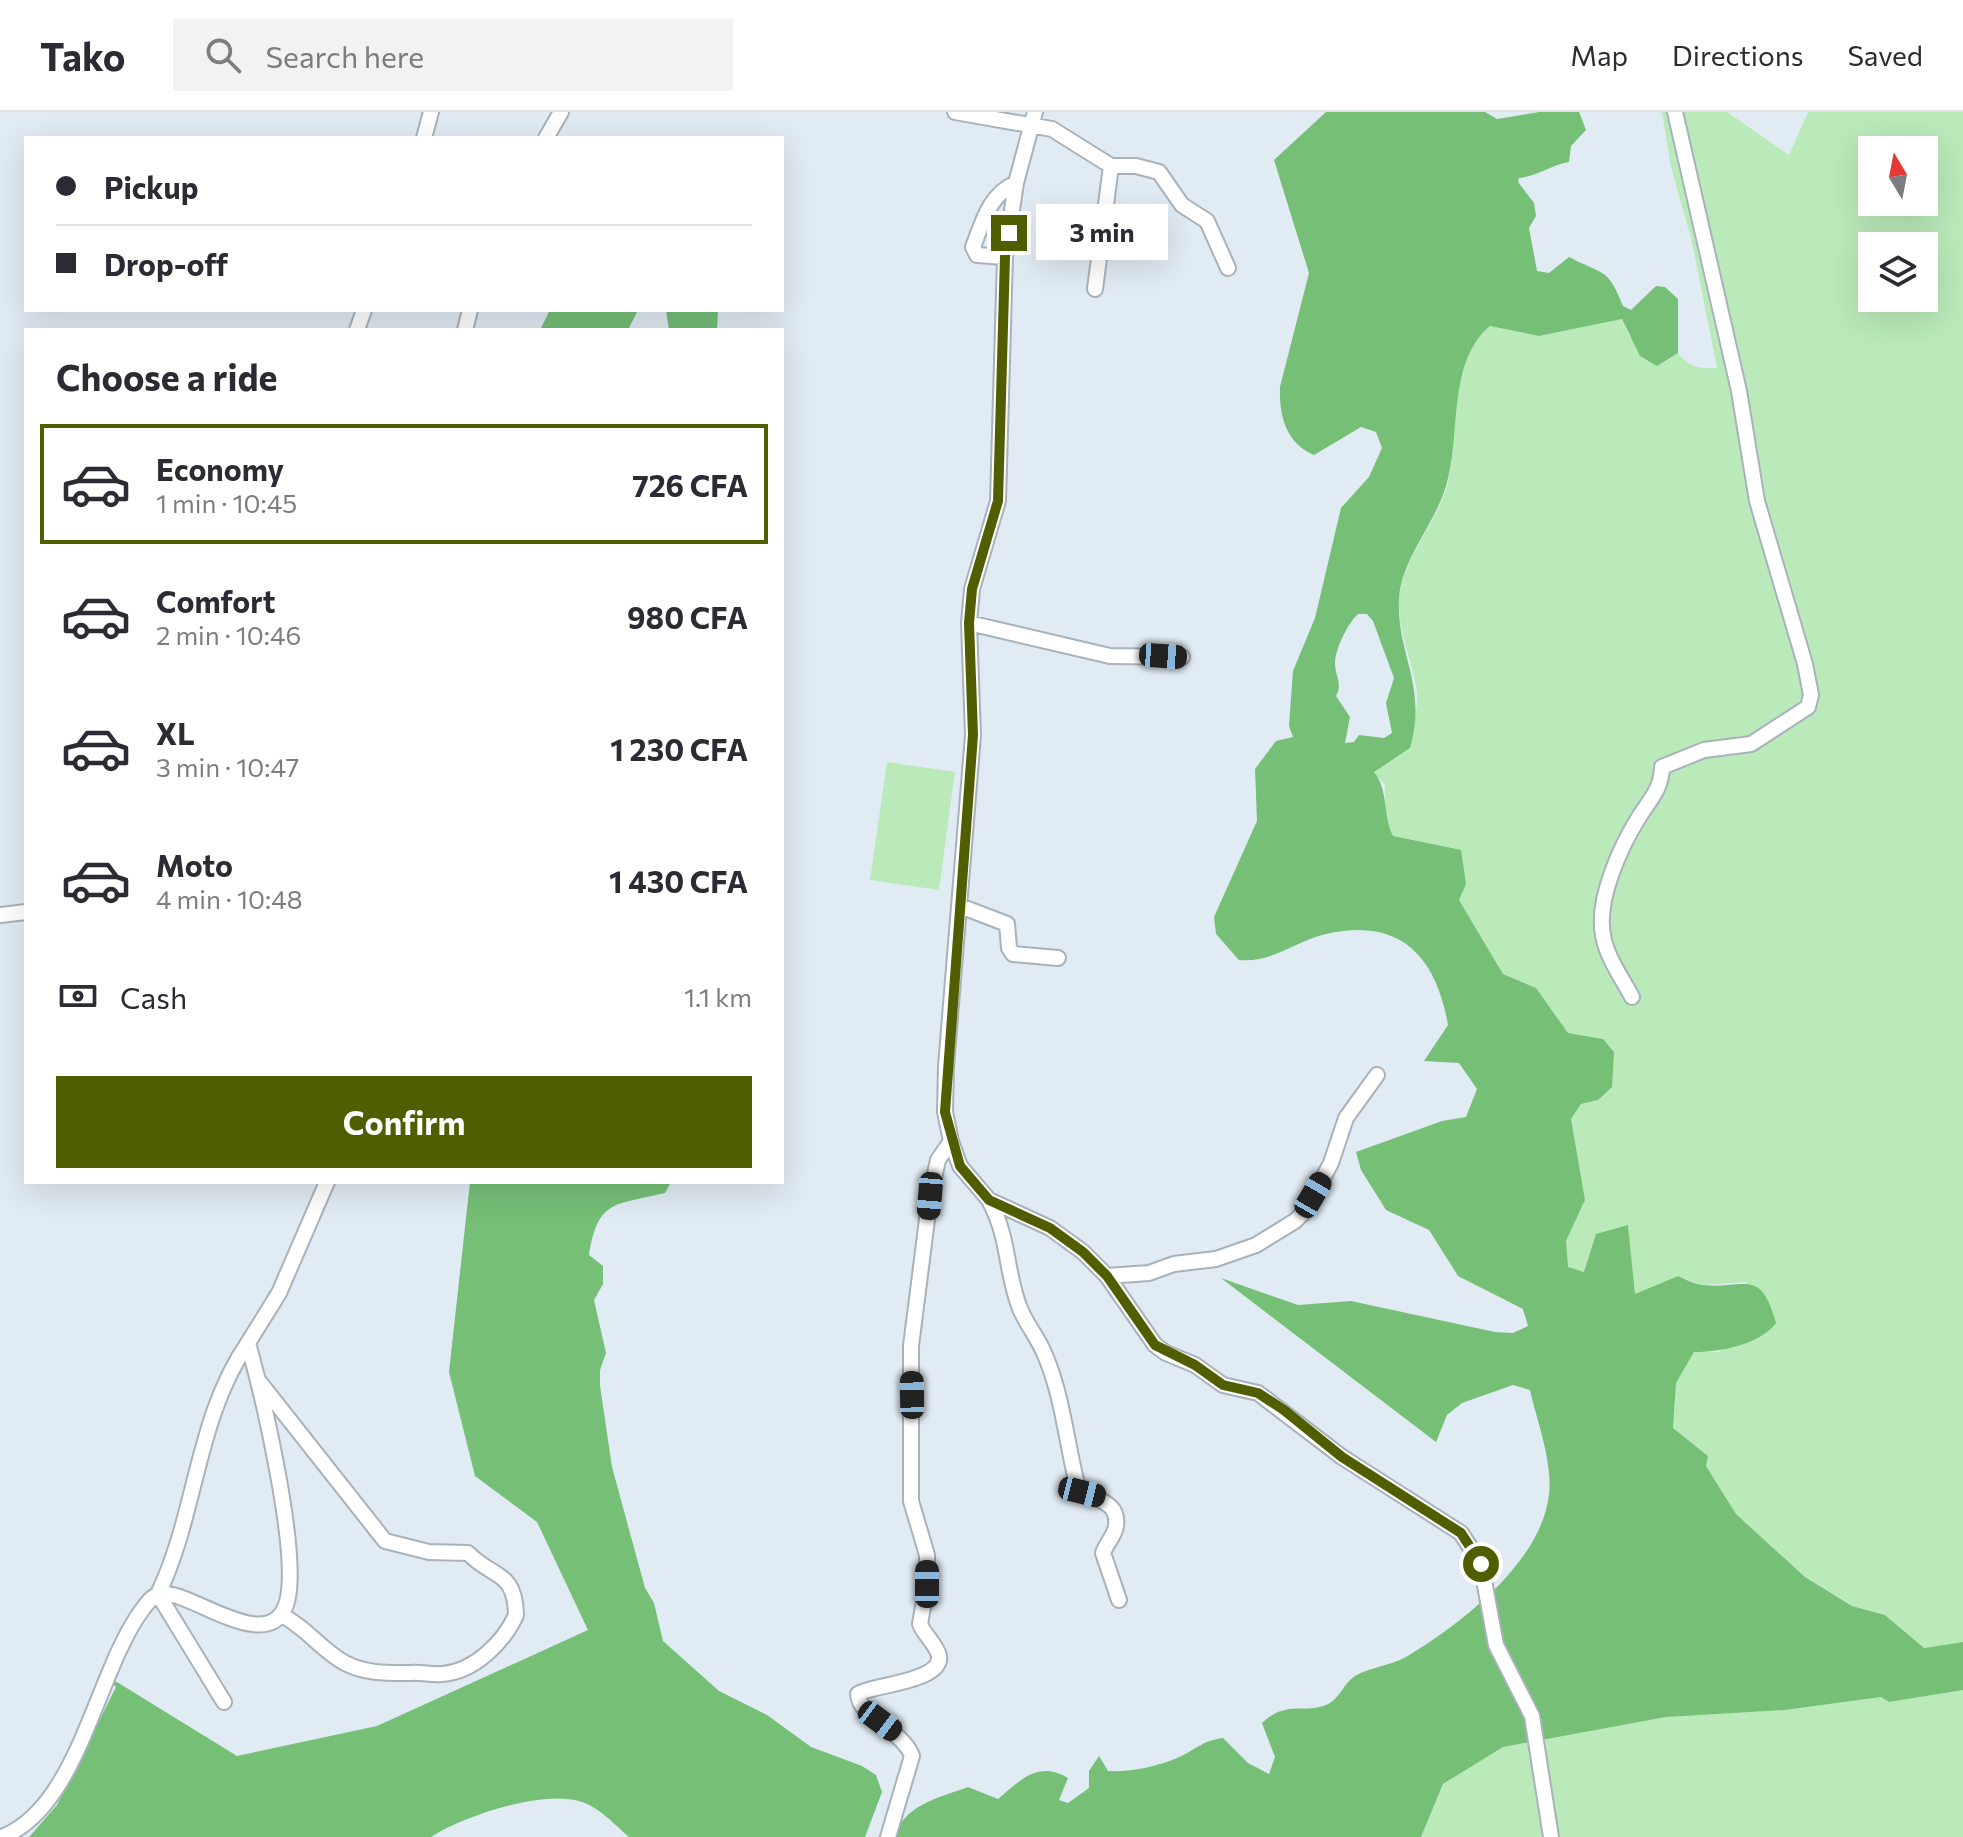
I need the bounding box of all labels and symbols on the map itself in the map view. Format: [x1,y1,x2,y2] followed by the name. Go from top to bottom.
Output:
[1858,136,1938,216] north arrow
[1037,205,1169,261] callout: 3 min
[991,215,1027,251] route end
[1138,642,1188,670] car
[1291,1168,1335,1222] car
[916,1171,944,1221] car
[900,1371,924,1419] car
[1056,1475,1108,1509] car
[1463,1546,1499,1582] route start
[915,1560,939,1608] car
[854,1697,906,1745] car

